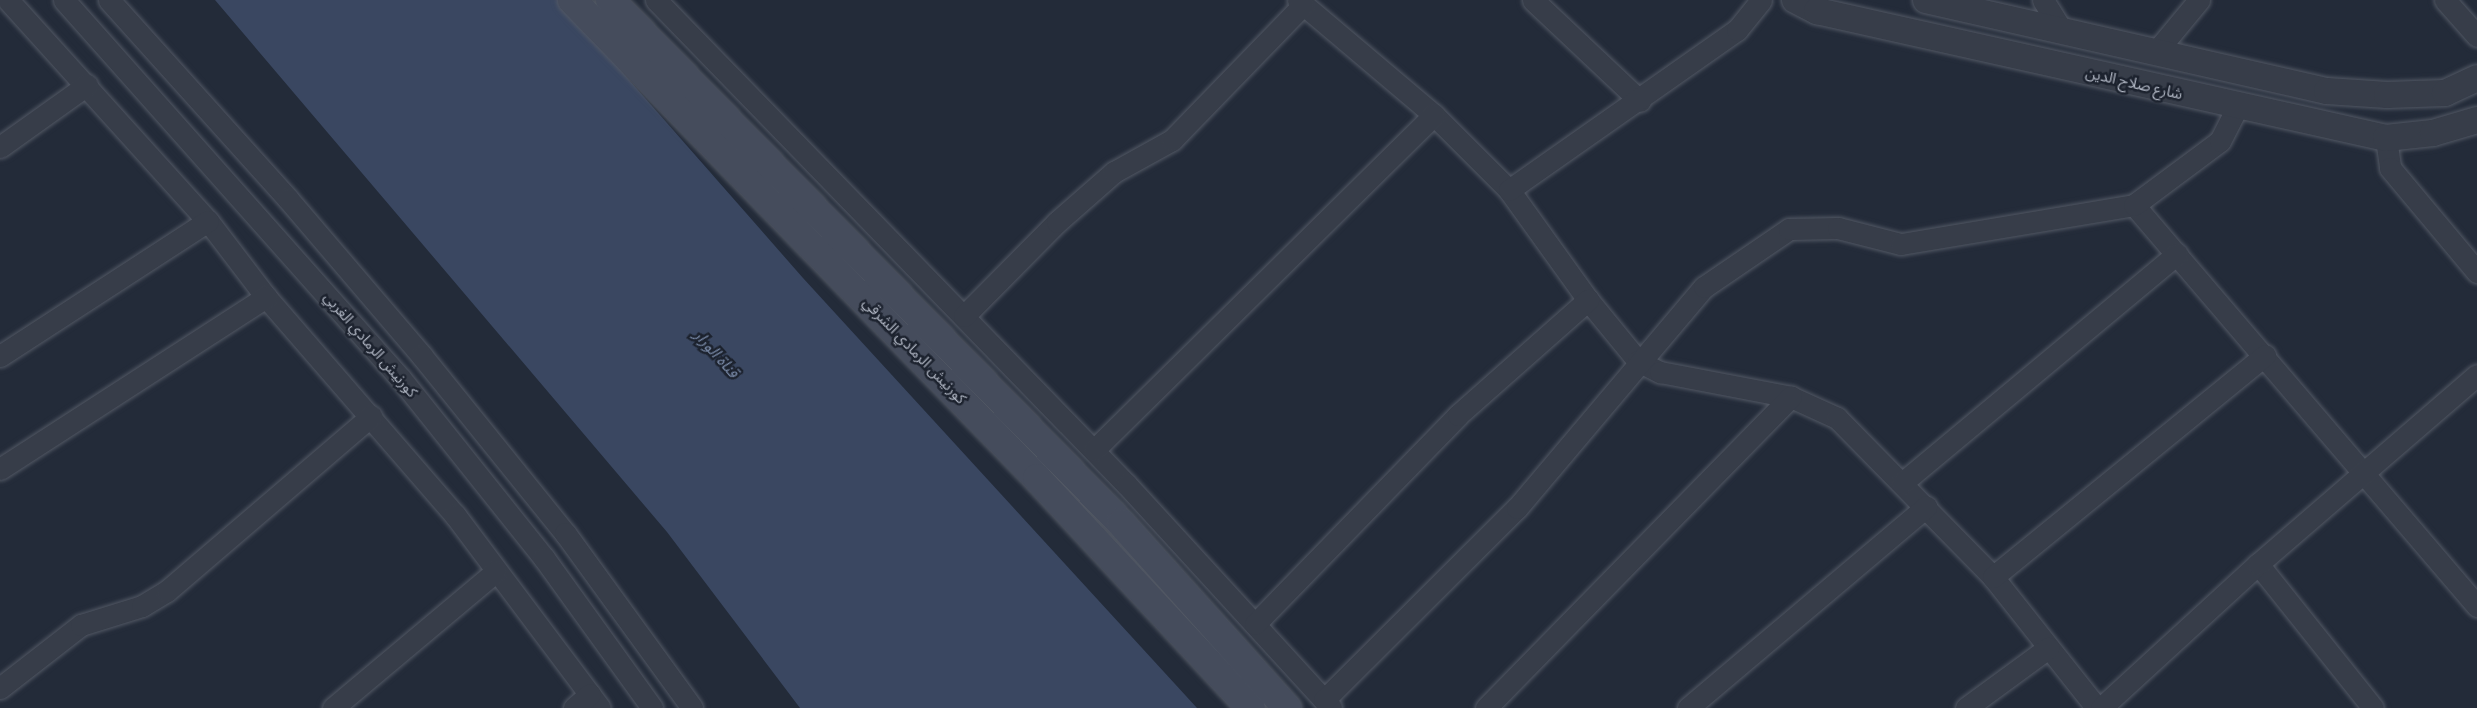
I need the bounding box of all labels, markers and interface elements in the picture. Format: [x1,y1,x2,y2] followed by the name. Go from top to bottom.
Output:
[2084,64,2184,104] street label: شارع صلاح الدين
[319,289,421,401] street label: كورنيش الرمادي الغربي
[859,294,969,408] street label: كورنيش الرمادي الشرقي
[689,326,743,382] water label: قناة الورار

